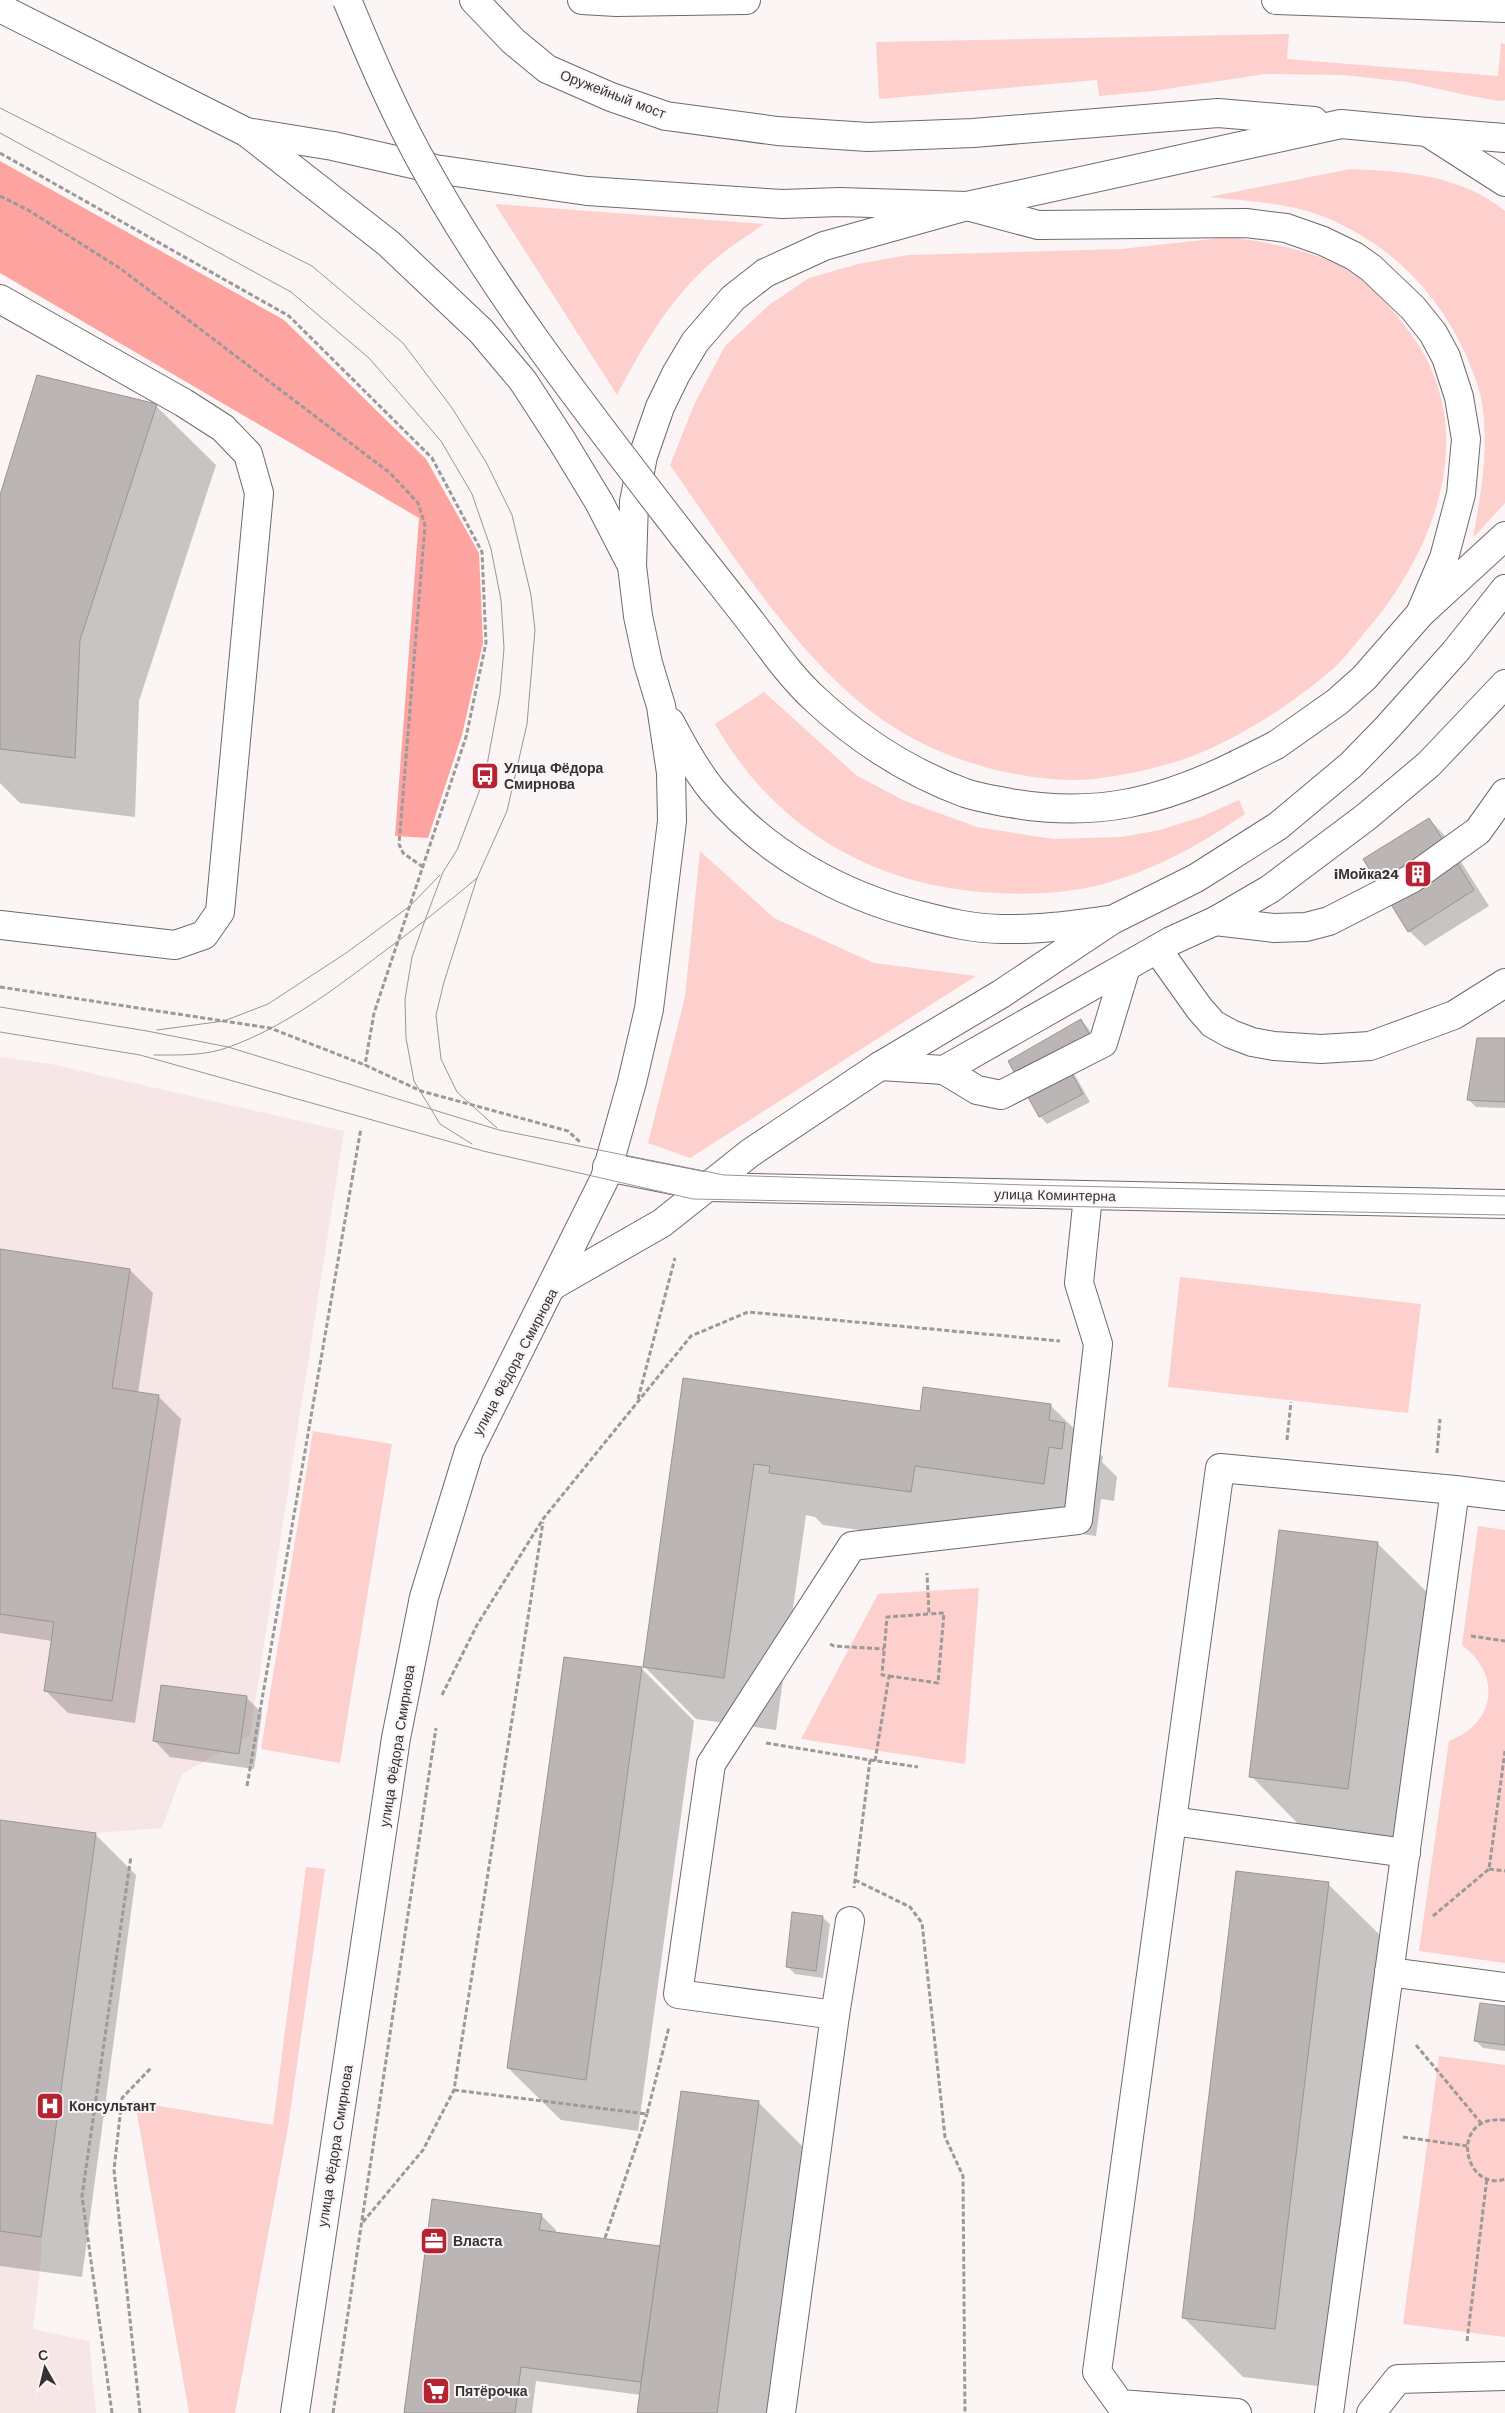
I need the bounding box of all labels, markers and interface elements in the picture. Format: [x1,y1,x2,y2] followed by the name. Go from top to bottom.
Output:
[558,66,669,122] street label: Оружейный мост
[504,760,604,792] place label: Улица Фёдора Смирнова
[470,761,500,791] bus stop icon: Улица Фёдора Смирнова
[1403,859,1433,889] building icon: iМойка24
[1334,866,1399,882] place label: iМойка24
[994,1186,1116,1204] street label: улица Коминтерна
[469,1286,561,1438] street label: улица Фёдора Смирнова
[376,1664,418,1828] street label: улица Фёдора Смирнова
[314,2064,356,2228] street label: улица Фёдора Смирнова
[35,2091,65,2121] hospital icon: Консультант
[69,2098,156,2114] place label: Консультант
[419,2226,449,2256] office icon: Власта
[453,2233,502,2249] place label: Власта
[20,2343,70,2393] north arrow
[37,2346,49,2364] text: С
[421,2376,451,2406] supermarket icon: Пятёрочка
[455,2383,528,2399] place label: Пятёрочка

